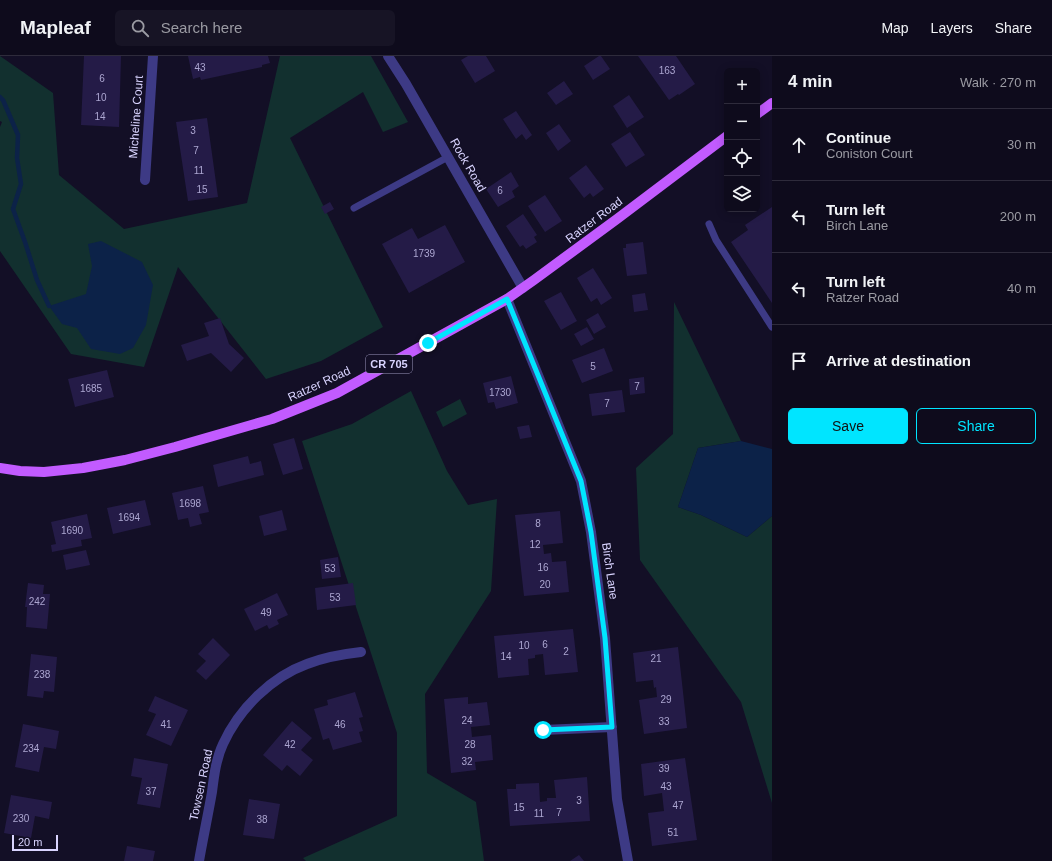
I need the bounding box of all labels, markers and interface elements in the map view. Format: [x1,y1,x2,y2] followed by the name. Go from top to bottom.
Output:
[115,10,395,46] search box
[20,17,91,38] text: Mapleaf
[129,17,151,39] icon: search
[161,19,242,36] text: Search here
[881,20,909,36] text: Map
[931,20,973,36] text: Layers
[995,20,1032,36] text: Share
[194,62,206,73] house number: 43
[659,65,676,76] house number: 163
[724,68,760,212] map controls
[724,68,760,104] button: +
[788,72,832,91] text: 4 min
[99,73,105,84] house number: 6
[126,74,146,159] street label: Micheline Court
[960,75,1036,90] text: Walk · 270 m
[95,92,107,103] house number: 10
[724,104,760,140] button: −
[94,111,106,122] house number: 14
[190,125,196,136] house number: 3
[826,129,891,146] text: Continue
[788,134,810,156] icon: ahead
[447,136,489,194] street label: Rock Road
[1007,137,1036,152] text: 30 m
[724,140,760,176] button: locate
[193,145,199,156] house number: 7
[826,146,913,161] text: Coniston Court
[194,165,205,176] house number: 11
[724,176,760,212] button: layers
[196,184,208,195] house number: 15
[497,185,503,196] house number: 6
[563,194,625,246] street label: Ratzer Road
[826,201,885,218] text: Turn left
[788,206,810,228] icon: left
[1000,209,1036,224] text: 200 m
[826,218,888,233] text: Birch Lane
[413,248,436,259] house number: 1739
[826,273,885,290] text: Turn left
[788,278,810,300] icon: left
[1007,281,1036,296] text: 40 m
[826,290,899,305] text: Ratzer Road
[419,334,437,352] route end
[788,350,810,372] icon: arrive
[826,352,971,369] text: Arrive at destination
[366,355,412,373] road number: CR 705
[590,361,596,372] house number: 5
[286,363,352,405] street label: Ratzer Road
[634,381,640,392] house number: 7
[80,383,103,394] house number: 1685
[489,387,512,398] house number: 1730
[604,398,610,409] house number: 7
[788,408,908,444] button: Save
[916,408,1036,444] button: Share
[179,498,202,509] house number: 1698
[118,512,141,523] house number: 1694
[535,518,541,529] house number: 8
[61,525,84,536] house number: 1690
[529,539,541,550] house number: 12
[599,542,621,601] street label: Birch Lane
[537,562,549,573] house number: 16
[324,563,336,574] house number: 53
[539,579,551,590] house number: 20
[329,592,341,603] house number: 53
[29,596,46,607] house number: 242
[260,607,272,618] house number: 49
[542,639,548,650] house number: 6
[518,640,530,651] house number: 10
[563,646,569,657] house number: 2
[500,651,512,662] house number: 14
[650,653,662,664] house number: 21
[34,669,51,680] house number: 238
[660,694,672,705] house number: 29
[461,715,473,726] house number: 24
[658,716,670,727] house number: 33
[160,719,172,730] house number: 41
[334,719,346,730] house number: 46
[534,721,552,739] route start
[284,739,296,750] house number: 42
[464,739,476,750] house number: 28
[23,743,40,754] house number: 234
[187,748,215,822] street label: Towsen Road
[461,756,473,767] house number: 32
[658,763,670,774] house number: 39
[660,781,672,792] house number: 43
[145,786,157,797] house number: 37
[576,795,582,806] house number: 3
[672,800,684,811] house number: 47
[513,802,525,813] house number: 15
[556,807,562,818] house number: 7
[534,808,545,819] house number: 11
[13,813,30,824] house number: 230
[256,814,268,825] house number: 38
[667,827,679,838] house number: 51
[12,833,58,852] scale bar
[18,836,42,848] text: 20 m

